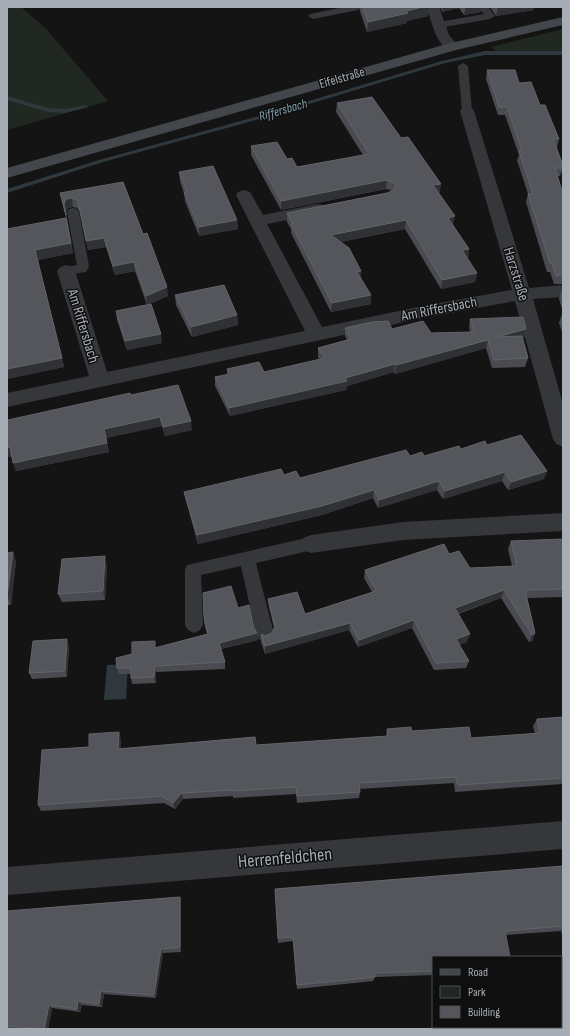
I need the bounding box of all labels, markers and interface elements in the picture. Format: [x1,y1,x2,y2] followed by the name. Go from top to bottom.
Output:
[317,64,367,92] street label: Eifelstraße
[257,95,310,125] water label: Riffersbach
[499,245,533,303] street label: Harzstraße
[62,286,103,365] street label: Am Riffersbach
[399,292,478,326] street label: Am Riffersbach
[237,843,333,873] street label: Herrenfeldchen
[432,956,562,1028] legend
[468,965,488,980] text: Road
[468,985,486,1000] text: Park
[468,1005,500,1020] text: Building

